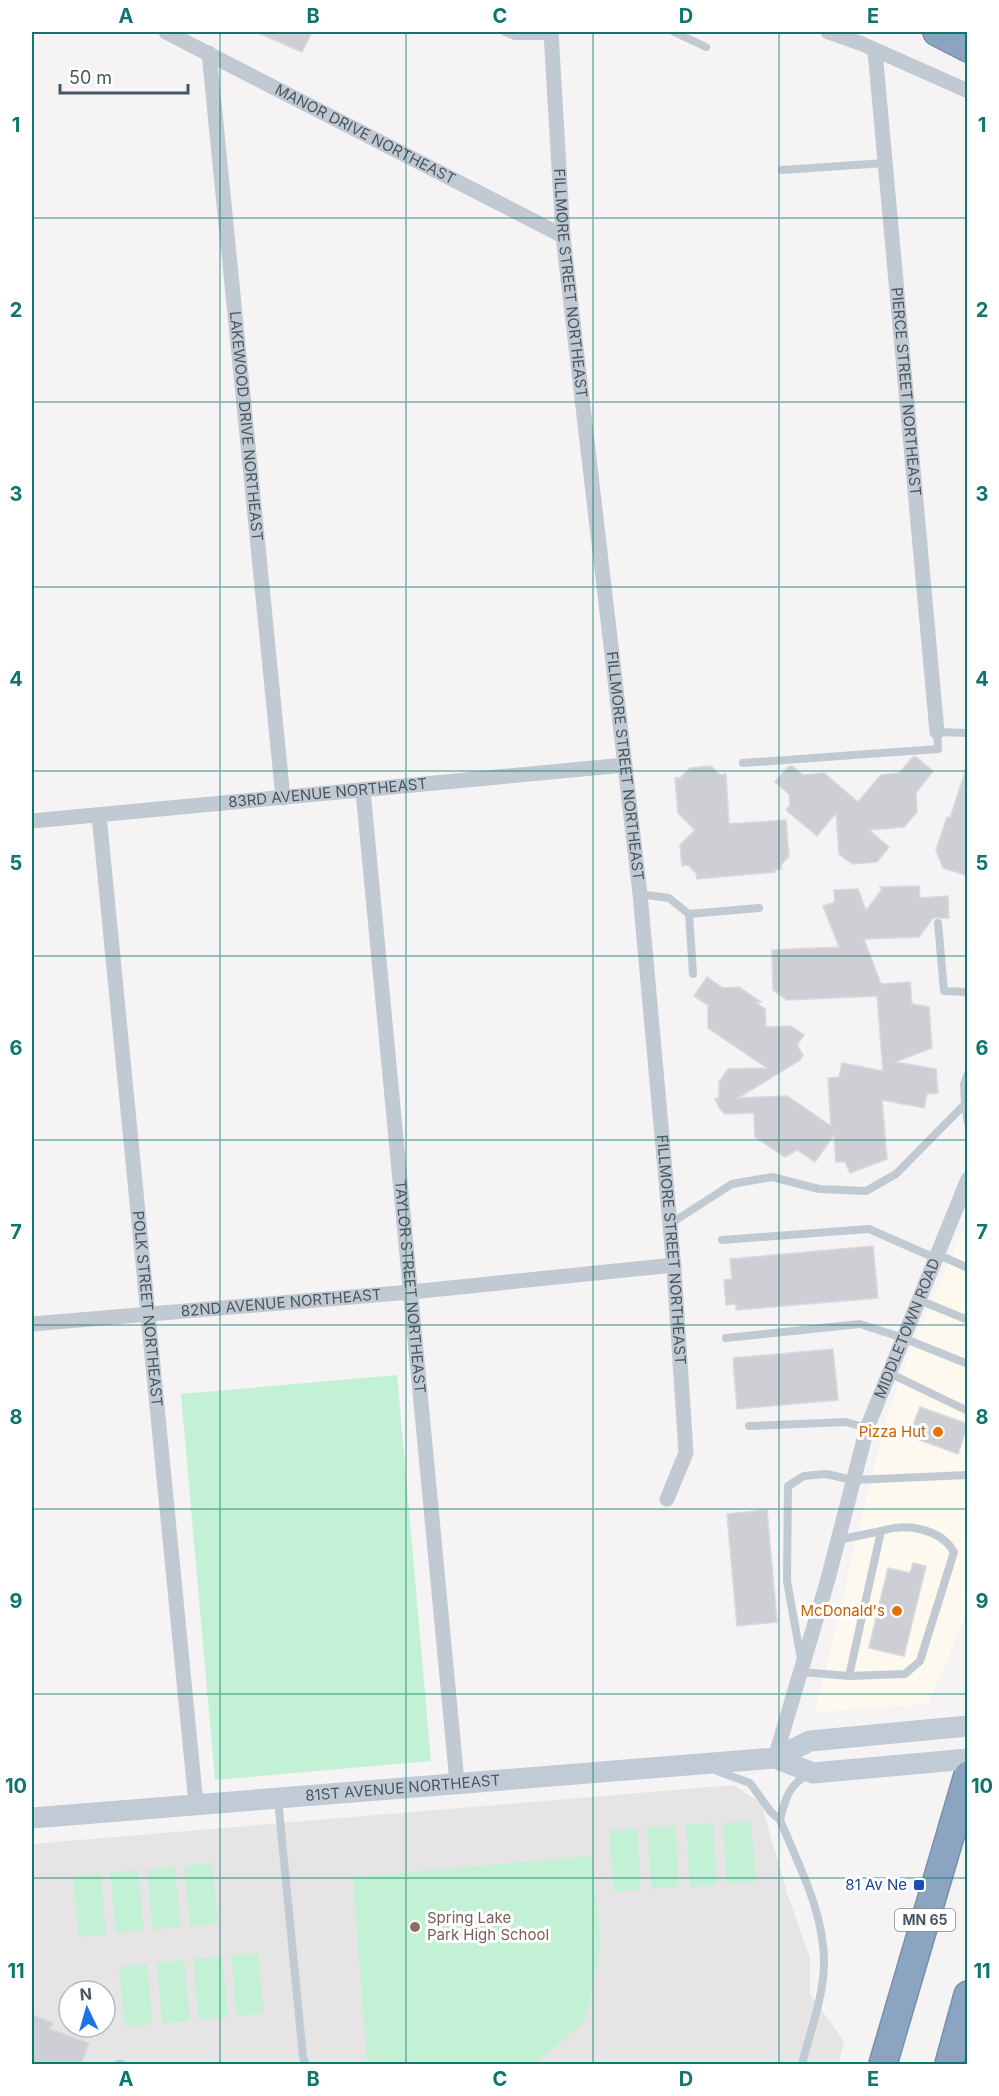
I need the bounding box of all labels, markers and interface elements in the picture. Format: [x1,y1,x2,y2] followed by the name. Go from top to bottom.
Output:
[119,4,134,28] text: A
[306,4,320,28] text: B
[493,4,507,28] text: C
[679,4,693,28] text: D
[867,4,879,28] text: E
[60,57,188,95] scale bar
[69,67,112,88] text: 50 m
[272,80,459,188] street label: MANOR DRIVE NORTHEAST
[12,113,20,137] text: 1
[978,113,986,137] text: 1
[550,168,592,399] street label: FILLMORE STREET NORTHEAST
[888,286,925,497] street label: PIERCE STREET NORTHEAST
[10,298,22,322] text: 2
[976,298,988,322] text: 2
[226,310,267,542] street label: LAKEWOOD DRIVE NORTHEAST
[10,482,22,506] text: 3
[976,482,988,506] text: 3
[603,650,648,882] street label: FILLMORE STREET NORTHEAST
[9,667,23,691] text: 4
[975,667,989,691] text: 4
[227,774,428,811] street label: 83RD AVENUE NORTHEAST
[10,851,22,875] text: 5
[976,851,988,875] text: 5
[10,1036,23,1060] text: 6
[976,1036,989,1060] text: 6
[653,1134,690,1365] street label: FILLMORE STREET NORTHEAST
[391,1179,430,1394] street label: TAYLOR STREET NORTHEAST
[129,1210,167,1407] street label: POLK STREET NORTHEAST
[10,1220,22,1244] text: 7
[976,1220,988,1244] text: 7
[870,1255,944,1401] street label: MIDDLETOWN ROAD
[180,1285,382,1320] street label: 82ND AVENUE NORTHEAST
[9,1405,23,1429] text: 8
[975,1405,989,1429] text: 8
[859,1422,926,1441] place label: Pizza Hut
[931,1425,945,1439] marker: Pizza Hut
[10,1589,23,1613] text: 9
[976,1589,989,1613] text: 9
[801,1601,885,1620] place label: McDonald's
[890,1604,904,1618] marker: McDonald's
[305,1770,501,1805] street label: 81ST AVENUE NORTHEAST
[5,1774,27,1798] text: 10
[971,1774,993,1798] text: 10
[845,1875,907,1894] place label: 81 Av Ne
[912,1878,926,1892] marker: 81 Av Ne
[427,1908,549,1944] place label: Spring Lake Park High School
[895,1909,955,1931] road number: MN 65
[408,1920,422,1934] marker: Spring Lake Park High School
[7,1959,25,1983] text: 11
[973,1959,991,1983] text: 11
[57,1979,117,2039] north arrow
[79,1984,93,2005] text: N
[119,2067,134,2091] text: A
[306,2067,320,2091] text: B
[493,2067,507,2091] text: C
[679,2067,693,2091] text: D
[867,2067,879,2091] text: E

